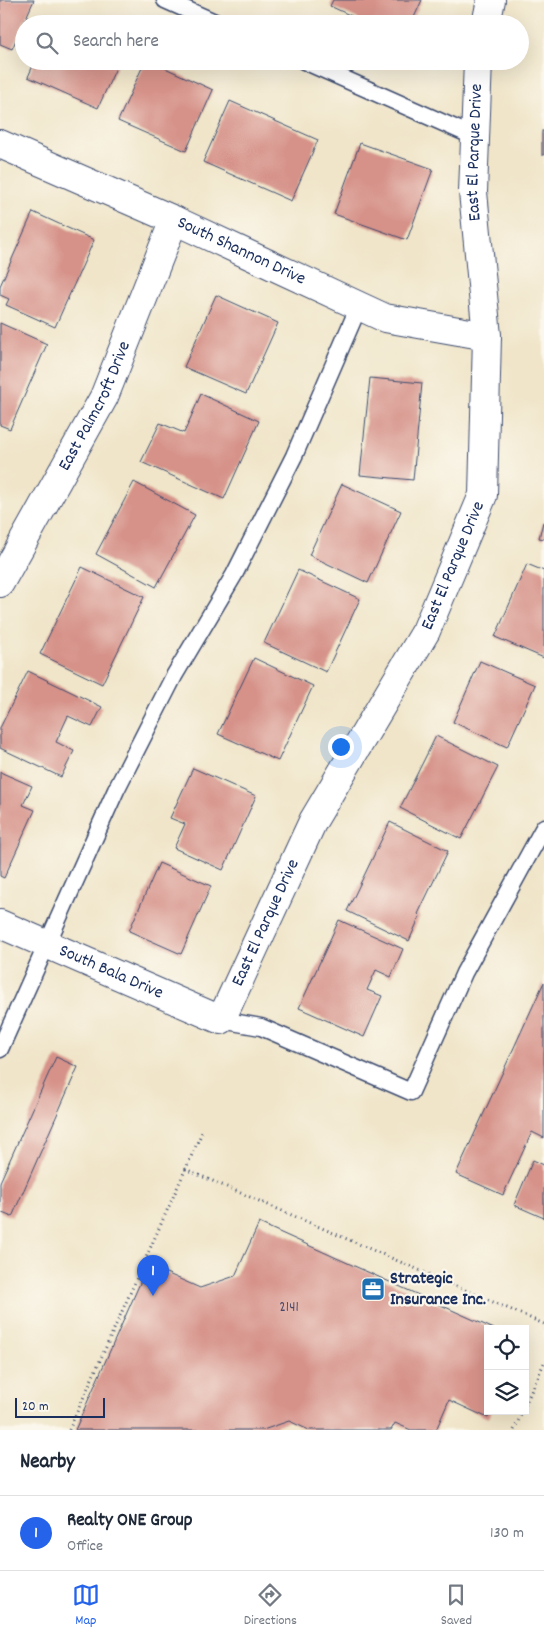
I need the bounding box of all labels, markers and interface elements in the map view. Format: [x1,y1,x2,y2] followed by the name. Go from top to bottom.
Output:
[15,15,529,70] search box
[33,29,61,57] icon: search
[73,29,159,56] text: Search here
[460,83,490,222] street label: East El Parque Drive
[173,211,310,292] street label: South Shannon Drive
[53,338,137,476] street label: East Palmcroft Drive
[415,497,491,634] street label: East El Parque Drive
[328,734,354,760] your location
[226,855,306,990] street label: East El Parque Drive
[55,939,167,1006] street label: South Bala Drive
[137,1255,169,1296] pin: 1
[390,1267,486,1313] place label: Strategic Insurance Inc.
[360,1276,386,1302] office icon: Strategic Insurance Inc.
[279,1297,299,1319] house number: 2141
[484,1325,529,1415] map controls
[484,1325,529,1370] button: locate
[484,1370,529,1415] button: layers
[15,1395,105,1418] scale bar
[22,1397,49,1417] text: 20 m
[20,1448,75,1478] text: Nearby
[67,1508,192,1535] text: Realty ONE Group
[34,1522,38,1545] text: 1
[490,1522,524,1545] text: 130 m
[67,1535,103,1558] text: Office
[72,1581,100,1631] tab: Map
[244,1581,297,1631] tab: Directions
[441,1581,472,1631] tab: Saved

